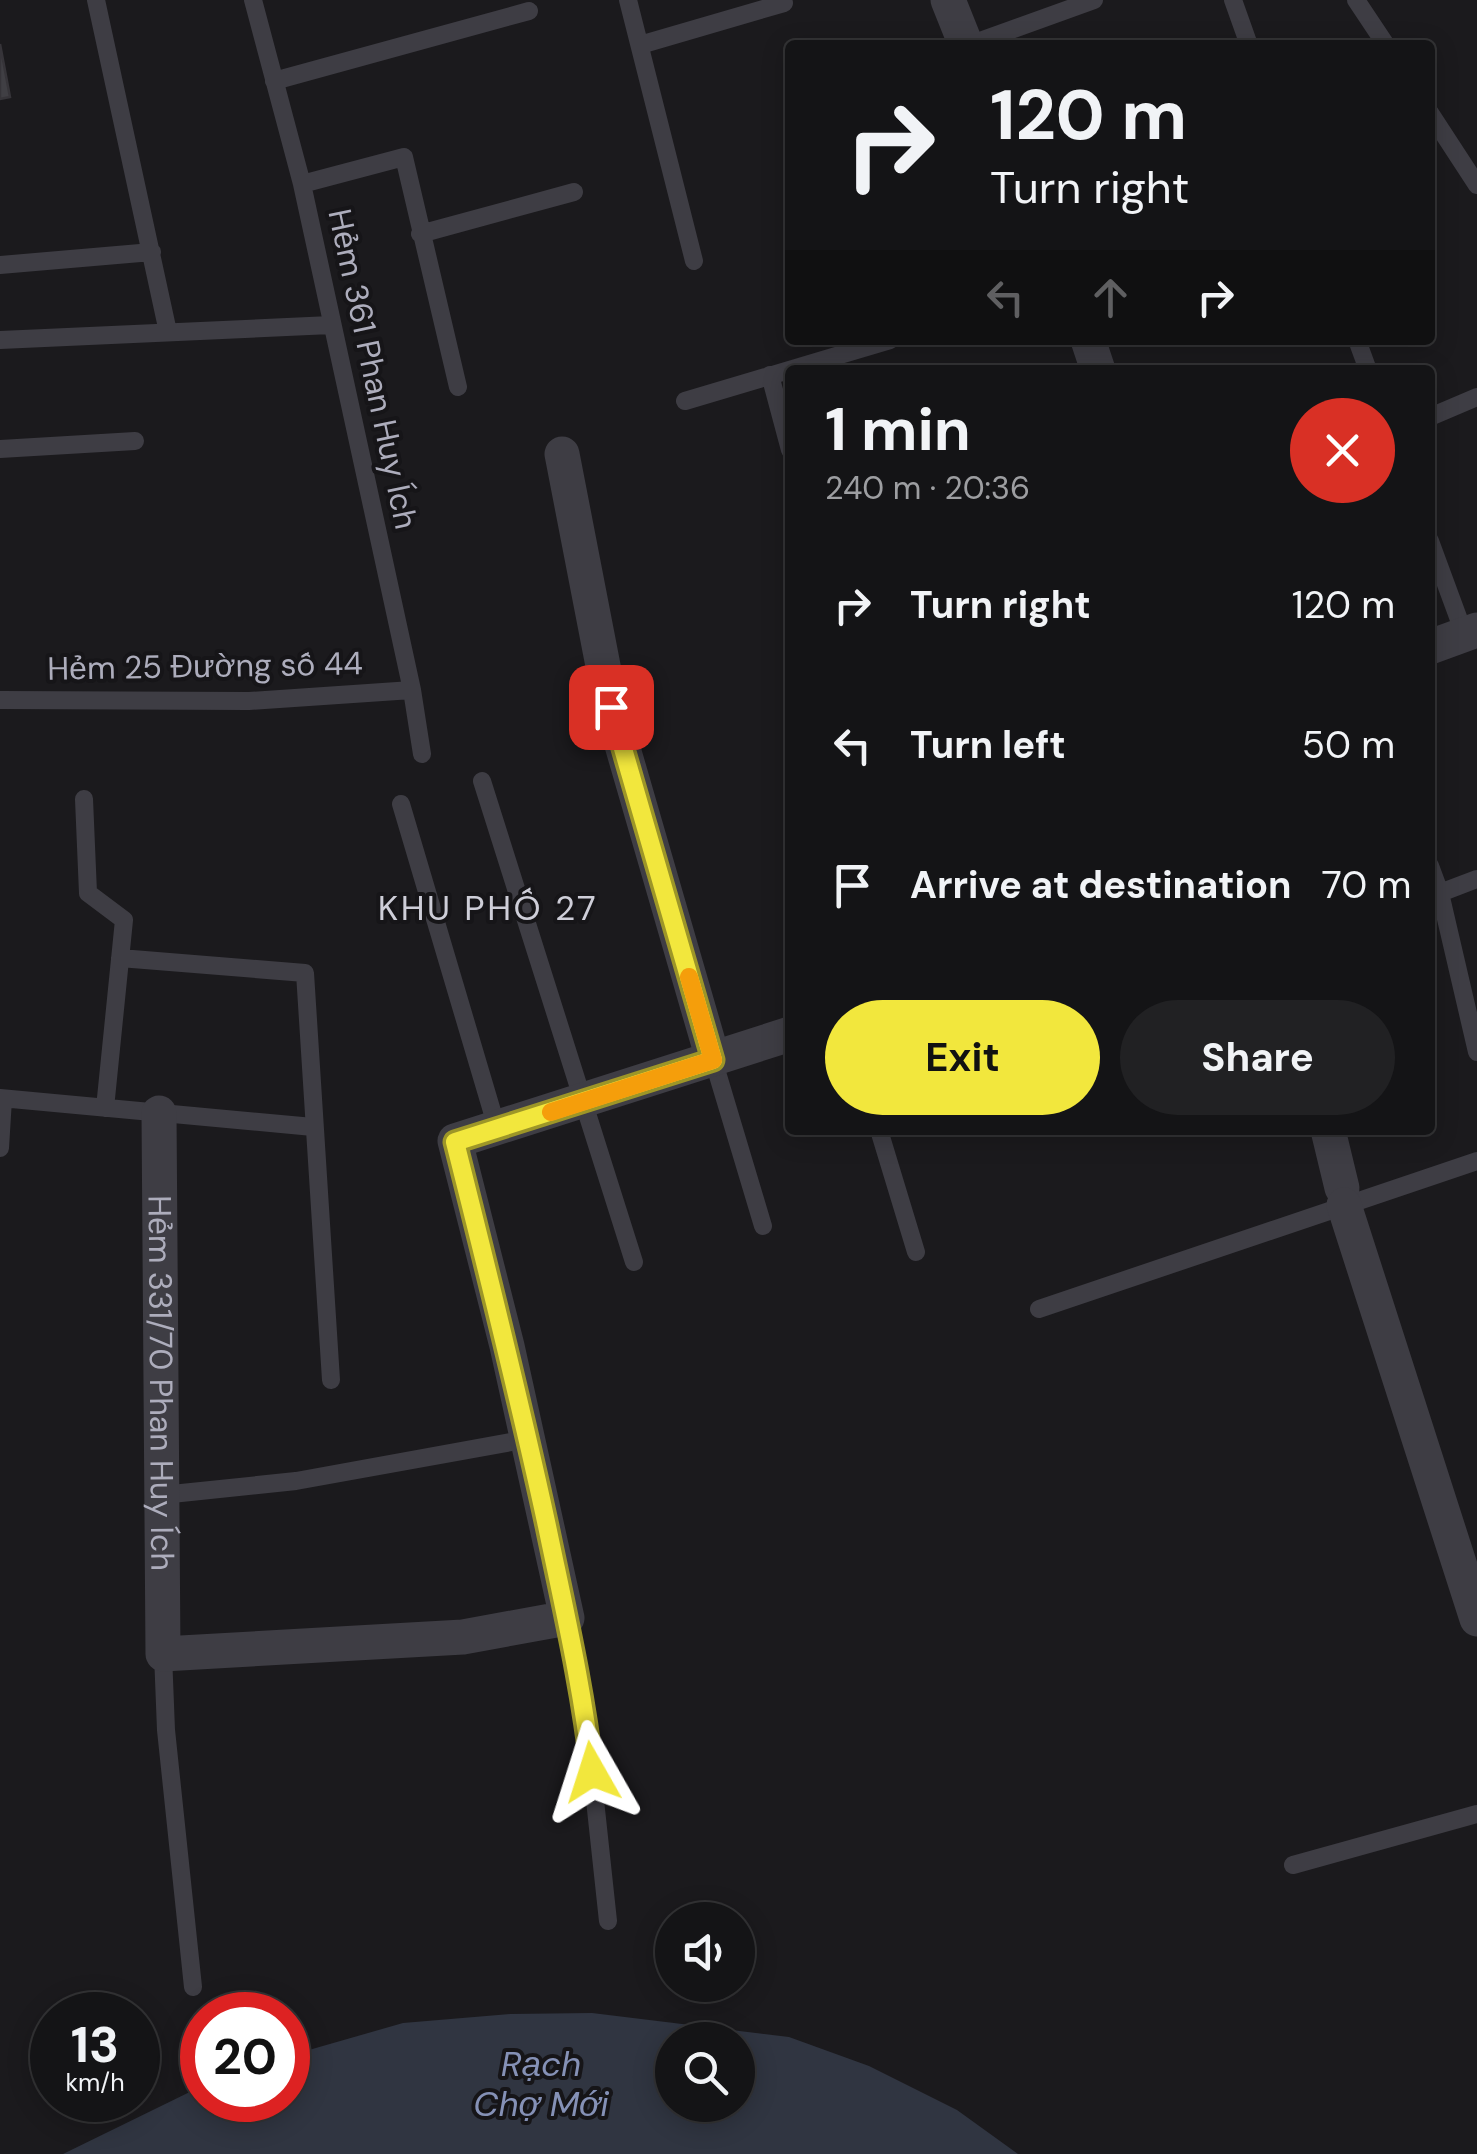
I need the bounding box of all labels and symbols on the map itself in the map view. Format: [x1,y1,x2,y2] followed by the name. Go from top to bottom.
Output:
[319,205,427,533] street label: Hẻm 361 Phan Huy Ích
[47,642,363,690] street label: Hẻm 25 Đường số 44
[569,665,654,750] pin
[378,885,598,931] district label: KHU PHỐ 27
[139,1195,183,1571] street label: Hẻm 331/70 Phan Huy Ích
[540,1720,644,1824] position arrow
[180,1992,310,2122] speed limit sign: 20
[473,2041,609,2127] water label: Rạch Chợ Mới

